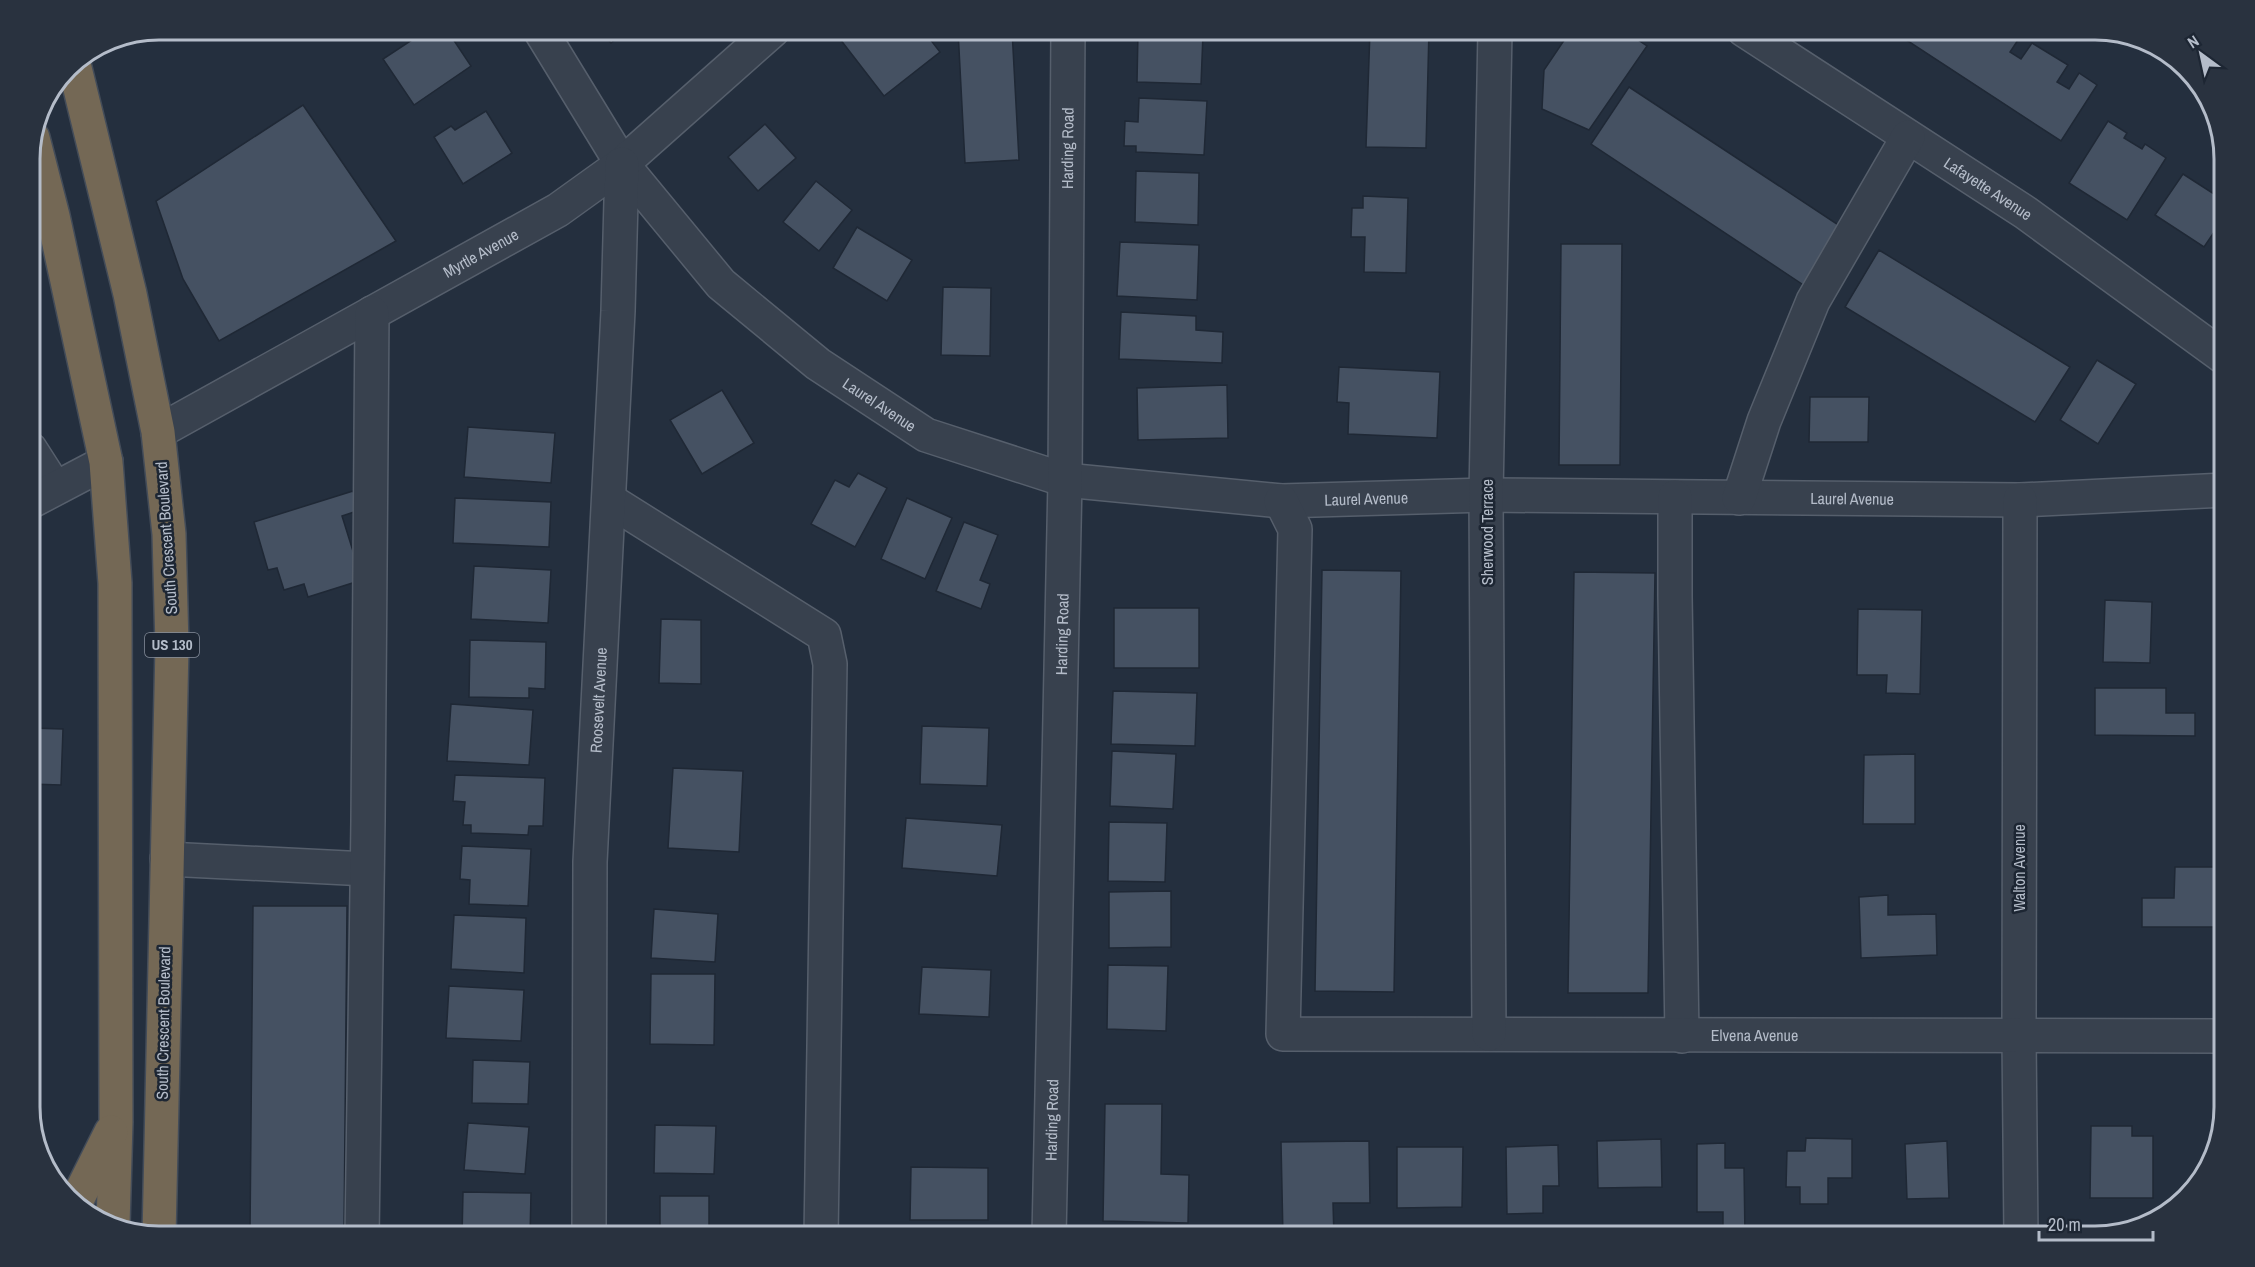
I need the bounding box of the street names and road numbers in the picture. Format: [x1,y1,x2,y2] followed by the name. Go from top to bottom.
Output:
[1056,107,1078,189] street label: Harding Road
[1940,152,2037,225] street label: Lafayette Avenue
[439,223,522,283] street label: Myrtle Avenue
[838,372,921,437] street label: Laurel Avenue
[150,461,182,615] street label: South Crescent Boulevard
[1476,479,1498,585] street label: Sherwood Terrace
[1324,486,1408,511] street label: Laurel Avenue
[1810,487,1894,510] street label: Laurel Avenue
[1050,593,1074,675] street label: Harding Road
[145,633,199,657] road number: US 130
[585,647,612,753] street label: Roosevelt Avenue
[2008,824,2030,912] street label: Walton Avenue
[151,946,175,1100] street label: South Crescent Boulevard
[1711,1024,1798,1046] street label: Elvena Avenue
[1040,1079,1063,1161] street label: Harding Road

